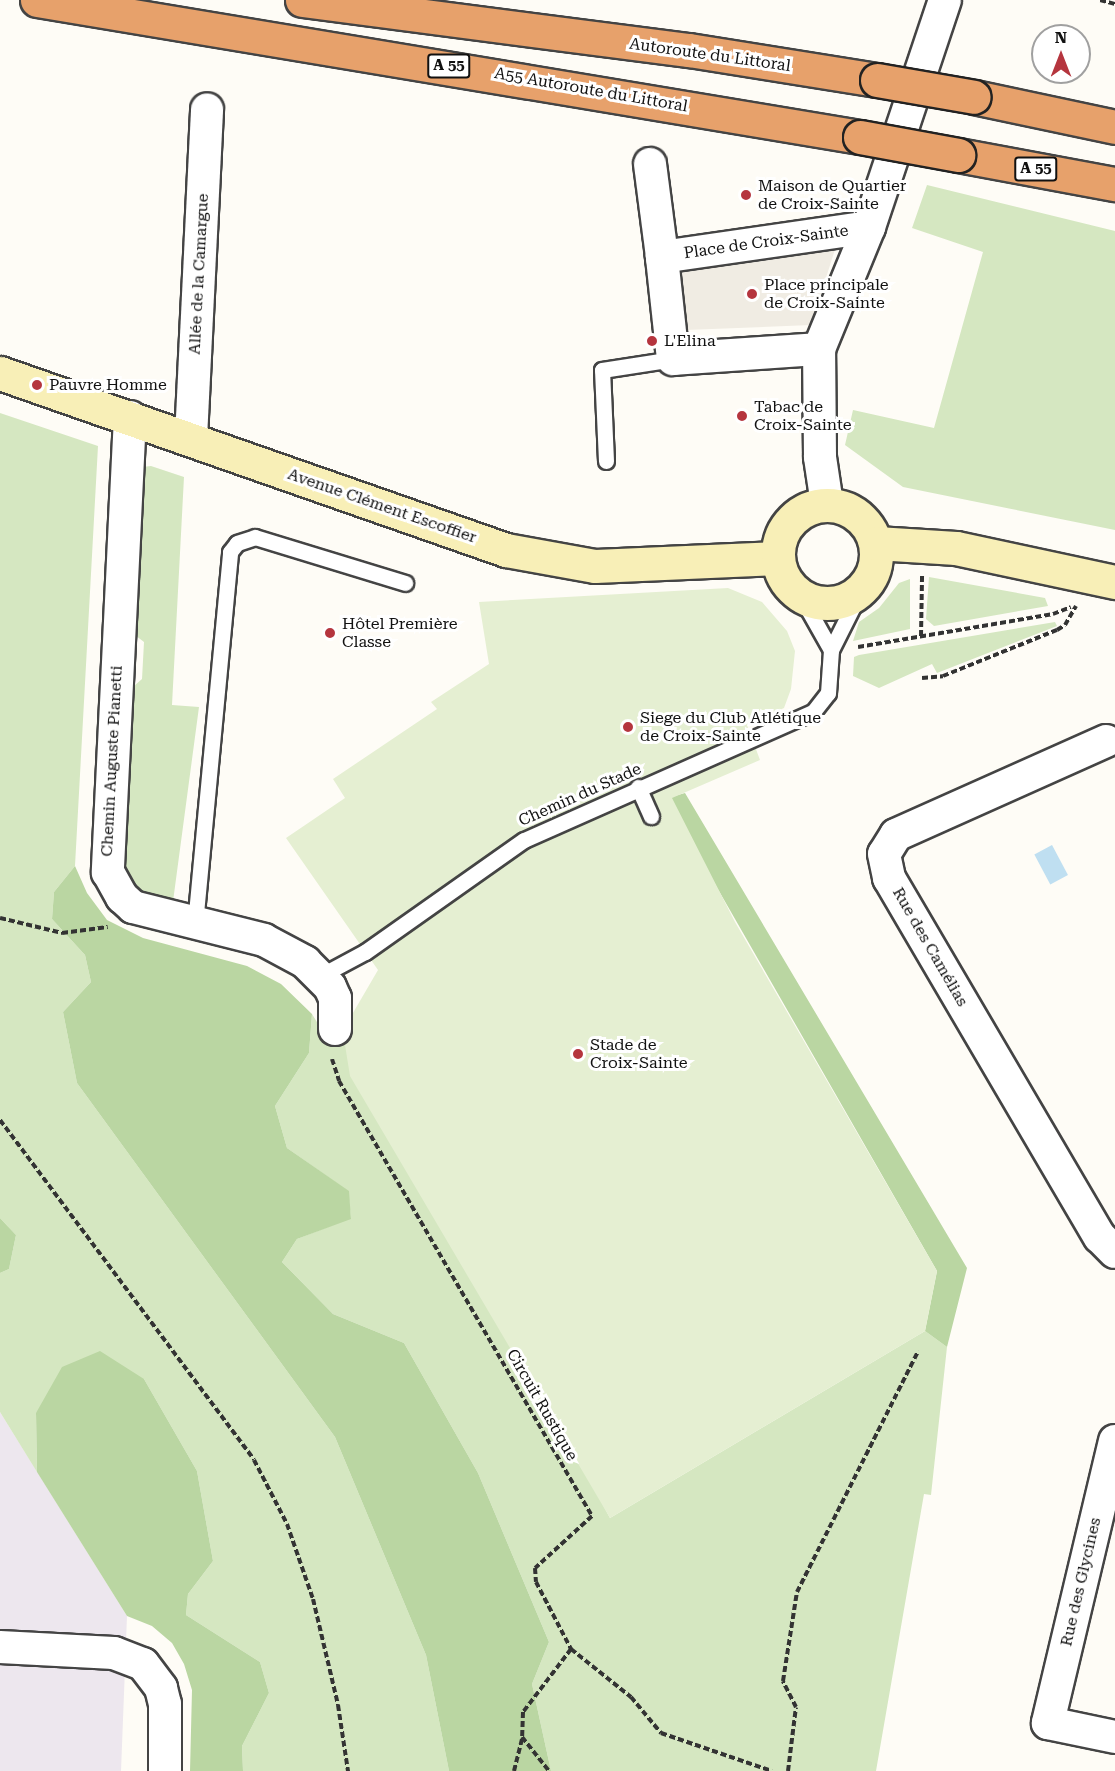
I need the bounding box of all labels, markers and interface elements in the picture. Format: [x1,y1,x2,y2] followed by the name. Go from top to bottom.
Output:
[1031,24,1091,84] north arrow
[1055,28,1067,47] text: N
[628,34,792,76] street label: Autoroute du Littoral
[426,54,472,78] road number: A 55
[493,64,689,116] street label: A55 Autoroute du Littoral
[1014,157,1058,181] road number: A 55
[758,176,906,214] place label: Maison de Quartier de Croix-Sainte
[739,188,753,202] marker: Maison de Quartier de Croix-Sainte
[185,193,213,355] street label: Allée de la Camargue
[682,221,850,263] street label: Place de Croix-Sainte
[764,275,889,313] place label: Place principale de Croix-Sainte
[745,287,759,301] marker: Place principale de Croix-Sainte
[664,331,716,351] place label: L'Elina
[645,334,659,348] marker: L'Elina
[49,375,167,395] place label: Pauvre Homme
[30,378,44,392] marker: Pauvre Homme
[754,397,852,435] place label: Tabac de Croix-Sainte
[735,409,749,423] marker: Tabac de Croix-Sainte
[285,465,479,547] street label: Avenue Clément Escoffier
[342,614,458,652] place label: Hôtel Première Classe
[323,626,337,640] marker: Hôtel Première Classe
[97,665,127,857] street label: Chemin Auguste Pianetti
[640,708,821,746] place label: Siege du Club Atlétique de Croix-Sainte
[621,720,635,734] marker: Siege du Club Atlétique de Croix-Sainte
[516,759,644,831] street label: Chemin du Stade
[888,884,972,1010] street label: Rue des Camélias
[590,1035,688,1073] place label: Stade de Croix-Sainte
[571,1047,585,1061] marker: Stade de Croix-Sainte
[502,1346,582,1464] street label: Circuit Rustique
[1057,1516,1105,1648] street label: Rue des Glycines

